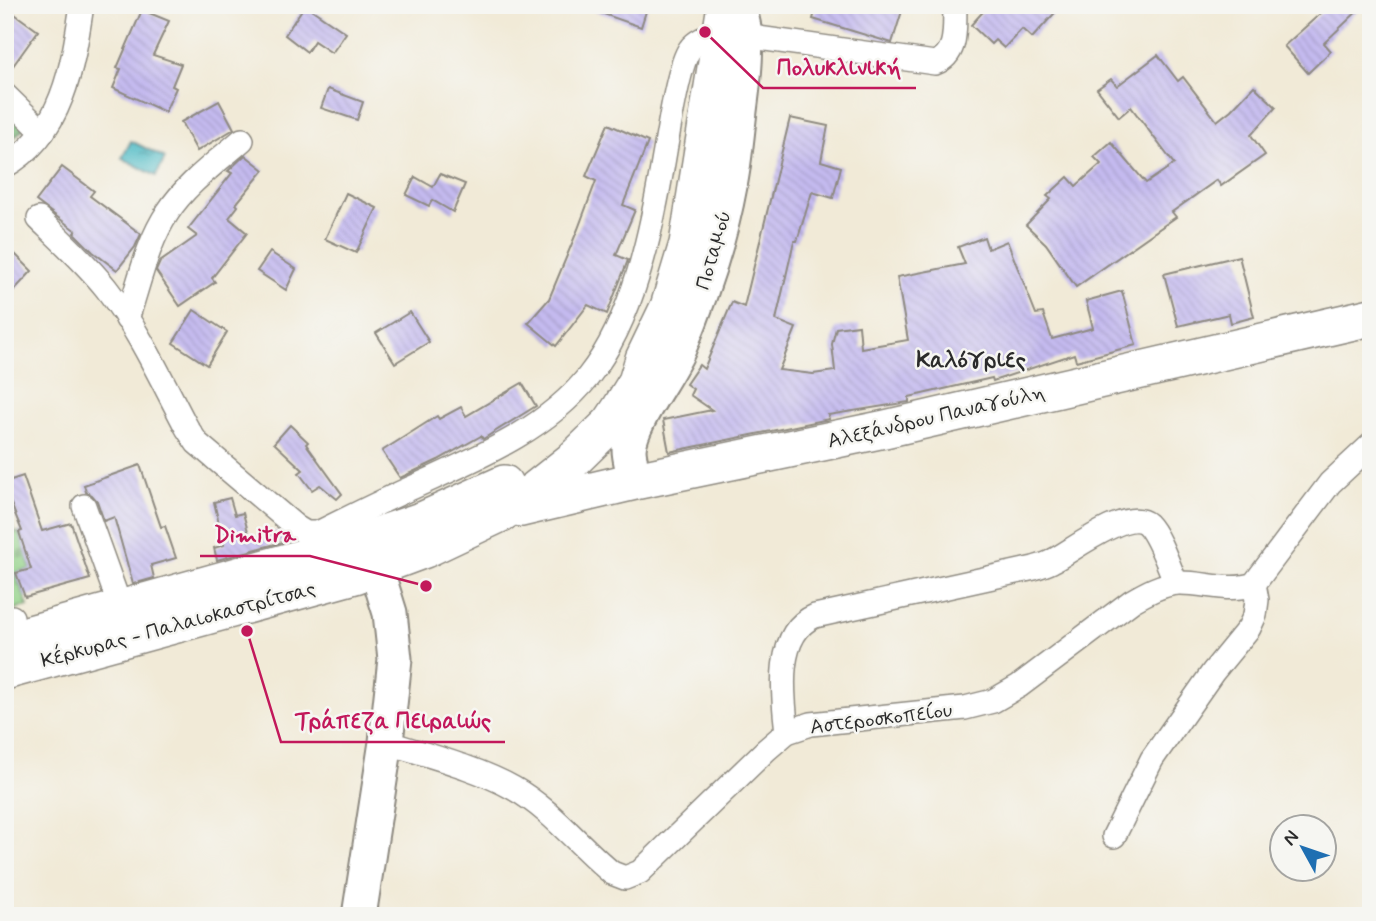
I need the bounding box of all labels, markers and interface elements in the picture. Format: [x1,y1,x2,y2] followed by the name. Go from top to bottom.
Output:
[763,44,916,88] callout: Πολυκλινική
[777,54,901,84] text: Πολυκλινική
[689,207,739,293] street label: Ποταμού
[916,346,1026,376] district label: Καλόγριες
[825,378,1048,456] street label: Αλεξάνδρου Παναγούλη
[200,512,310,556] callout: Dimitra
[214,521,297,551] text: Dimitra
[38,574,319,675] street label: Κέρκυρας - Παλαιοκαστρίτσας
[808,696,954,742] street label: Αστεροσκοπείου
[281,698,505,742] callout: Τράπεζα Πειραιώς
[294,707,491,737] text: Τράπεζα Πειραιώς
[1268,813,1338,883] north arrow
[1277,825,1305,851] text: N

